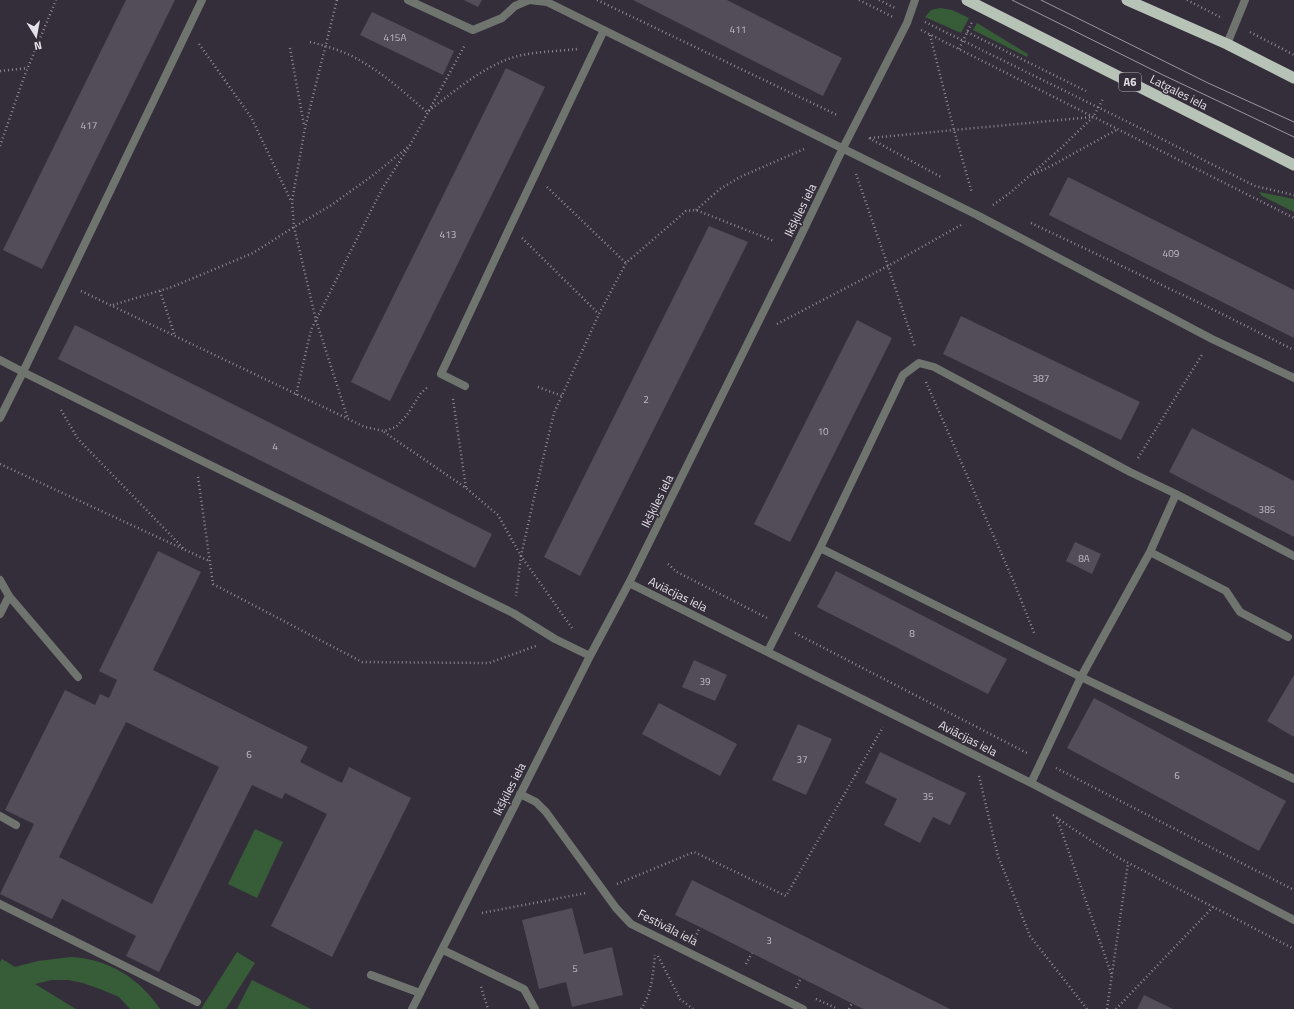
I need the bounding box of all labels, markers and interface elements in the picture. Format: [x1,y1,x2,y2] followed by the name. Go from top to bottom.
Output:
[16,16,56,56] north arrow
[730,22,746,37] house number: 411
[384,30,406,45] house number: 415A
[33,37,43,54] text: N
[1147,69,1211,115] street label: Latgales iela
[1119,73,1141,91] road number: A6
[81,118,97,133] house number: 417
[779,180,821,240] street label: Ikšķiles iela
[440,227,456,242] house number: 413
[1163,246,1180,261] house number: 409
[1033,371,1049,386] house number: 387
[643,392,649,407] house number: 2
[817,424,829,439] house number: 10
[272,439,278,454] house number: 4
[636,471,678,531] street label: Ikšķiles iela
[1259,502,1276,517] house number: 385
[1078,551,1090,566] house number: 8A
[645,572,711,616] street label: Aviācijas iela
[909,626,915,641] house number: 8
[699,674,711,689] house number: 39
[935,715,1001,761] street label: Aviācijas iela
[246,747,252,762] house number: 6
[796,752,808,767] house number: 37
[488,759,530,819] street label: Ikšķiles iela
[1174,768,1180,783] house number: 6
[922,789,934,804] house number: 35
[635,904,701,950] street label: Festivāla iela
[766,933,772,948] house number: 3
[572,961,578,976] house number: 5

